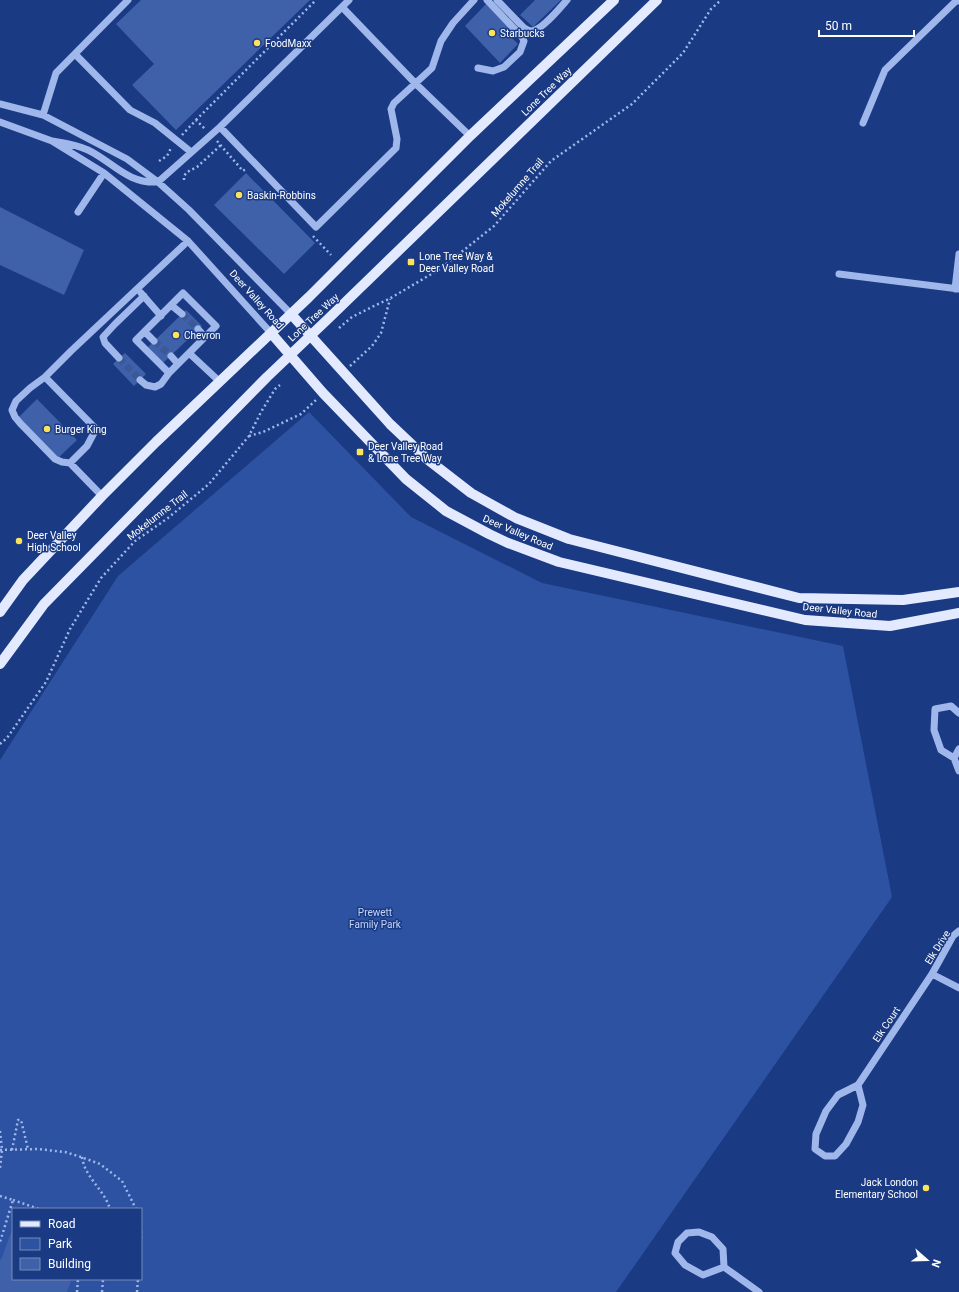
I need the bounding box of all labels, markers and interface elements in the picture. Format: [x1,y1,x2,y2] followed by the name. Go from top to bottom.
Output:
[819,12,914,38] scale bar
[825,19,852,33] text: 50 m
[487,28,497,38] marker: Starbucks
[500,28,545,39] place label: Starbucks
[252,38,262,48] marker: FoodMaxx
[265,38,312,49] place label: FoodMaxx
[519,65,574,118] street label: Lone Tree Way
[489,156,546,219] street label: Mokelumne Trail
[234,190,244,200] marker: Baskin-Robbins
[247,190,316,201] place label: Baskin-Robbins
[419,251,494,274] place label: Lone Tree Way & Deer Valley Road
[406,257,416,267] marker: Lone Tree Way & Deer Valley Road
[227,268,286,331] street label: Deer Valley Road
[286,291,341,344] street label: Lone Tree Way
[171,330,181,340] marker: Chevron
[184,330,221,341] place label: Chevron
[42,424,52,434] marker: Burger King
[55,424,107,435] place label: Burger King
[368,441,443,464] place label: Deer Valley Road & Lone Tree Way
[355,447,365,457] marker: Deer Valley Road & Lone Tree Way
[125,488,190,542] street label: Mokelumne Trail
[481,513,554,552] street label: Deer Valley Road
[27,530,81,553] place label: Deer Valley High School
[14,536,24,546] marker: Deer Valley High School
[802,601,878,620] street label: Deer Valley Road
[349,907,402,930] park label: Prewett Family Park
[923,928,952,966] street label: Elk Drive
[871,1005,902,1044] street label: Elk Court
[835,1177,918,1200] place label: Jack London Elementary School
[921,1183,931,1193] marker: Jack London Elementary School
[12,1208,142,1280] legend
[48,1217,76,1231] text: Road
[48,1237,73,1251] text: Park
[907,1240,947,1280] north arrow
[48,1257,91,1271] text: Building
[928,1257,943,1269] text: N

